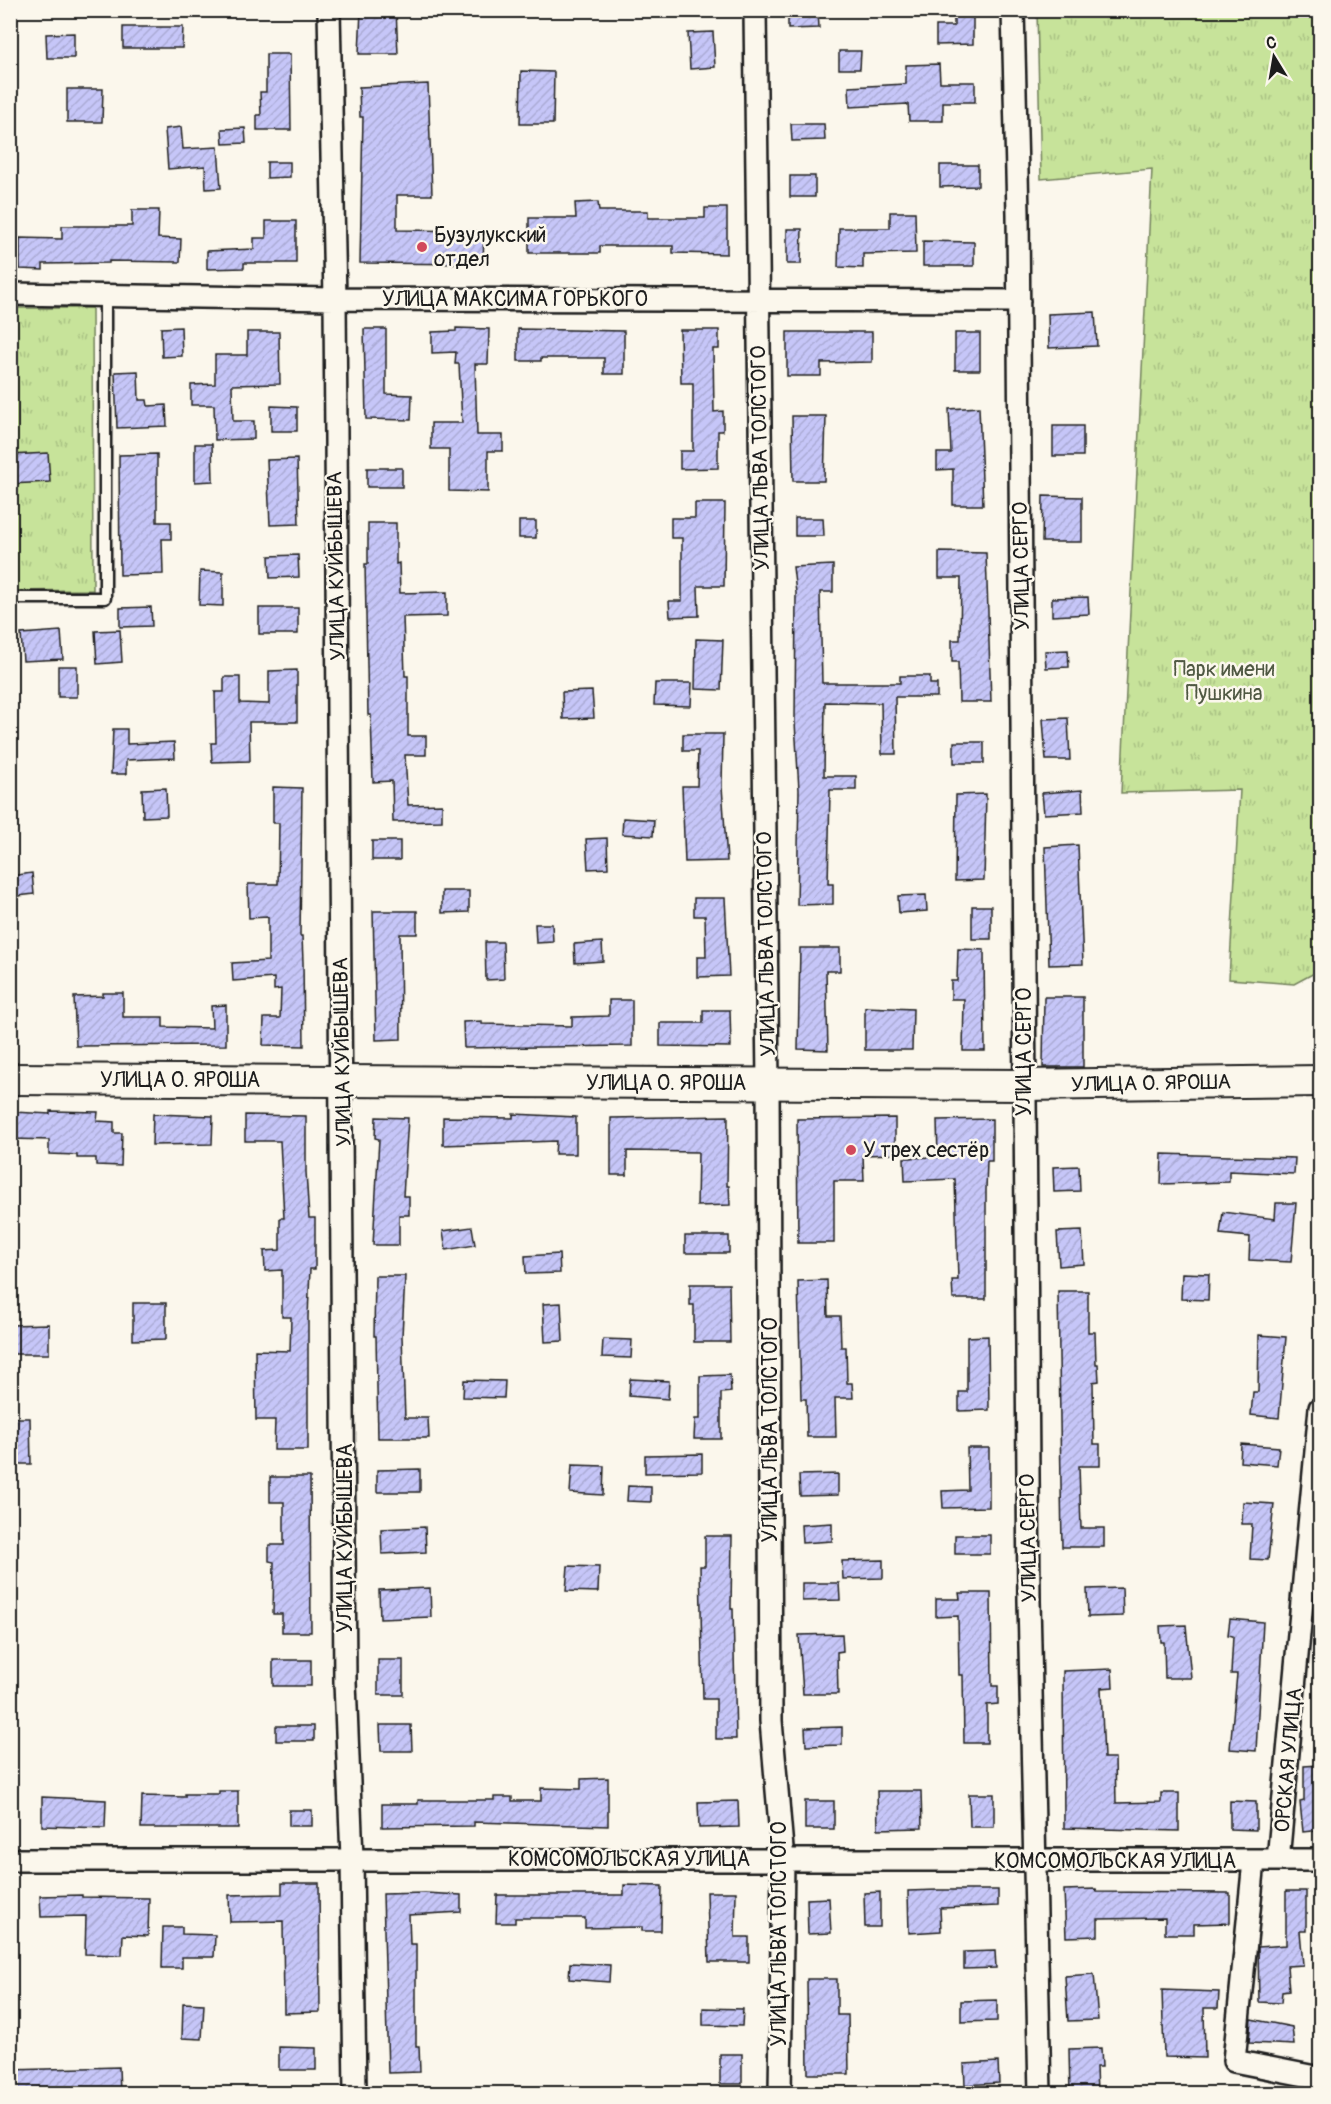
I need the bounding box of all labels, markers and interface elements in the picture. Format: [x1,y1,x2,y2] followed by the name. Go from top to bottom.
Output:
[1244,27,1304,87] north arrow
[1265,32,1278,54] text: С
[434,222,546,273] place label: Бузулукский отдел
[415,240,429,254] marker: Бузулукский отдел
[382,286,648,313] street label: УЛИЦА МАКСИМА ГОРЬКОГО
[745,345,776,571] street label: УЛИЦА ЛЬВА ТОЛСТОГО
[321,471,352,661] street label: УЛИЦА КУЙБЫШЕВА
[1007,501,1036,631] street label: УЛИЦА СЕРГО
[1173,656,1275,707] park label: Парк имени Пушкина
[751,831,782,1057] street label: УЛИЦА ЛЬВА ТОЛСТОГО
[327,957,358,1147] street label: УЛИЦА КУЙБЫШЕВА
[1011,988,1038,1116] street label: УЛИЦА СЕРГО
[100,1067,260,1094] street label: УЛИЦА О. ЯРОША
[1071,1069,1231,1098] street label: УЛИЦА О. ЯРОША
[586,1070,746,1097] street label: УЛИЦА О. ЯРОША
[863,1137,989,1164] place label: У трех сестёр
[844,1143,858,1157] marker: У трех сестёр
[757,1317,784,1543] street label: УЛИЦА ЛЬВА ТОЛСТОГО
[332,1443,359,1633] street label: УЛИЦА КУЙБЫШЕВА
[1014,1473,1043,1603] street label: УЛИЦА СЕРГО
[1269,1686,1308,1834] street label: ОРСКАЯ УЛИЦА
[766,1821,793,2047] street label: УЛИЦА ЛЬВА ТОЛСТОГО
[508,1846,750,1873] street label: КОМСОМОЛЬСКАЯ УЛИЦА
[994,1848,1236,1875] street label: КОМСОМОЛЬСКАЯ УЛИЦА

